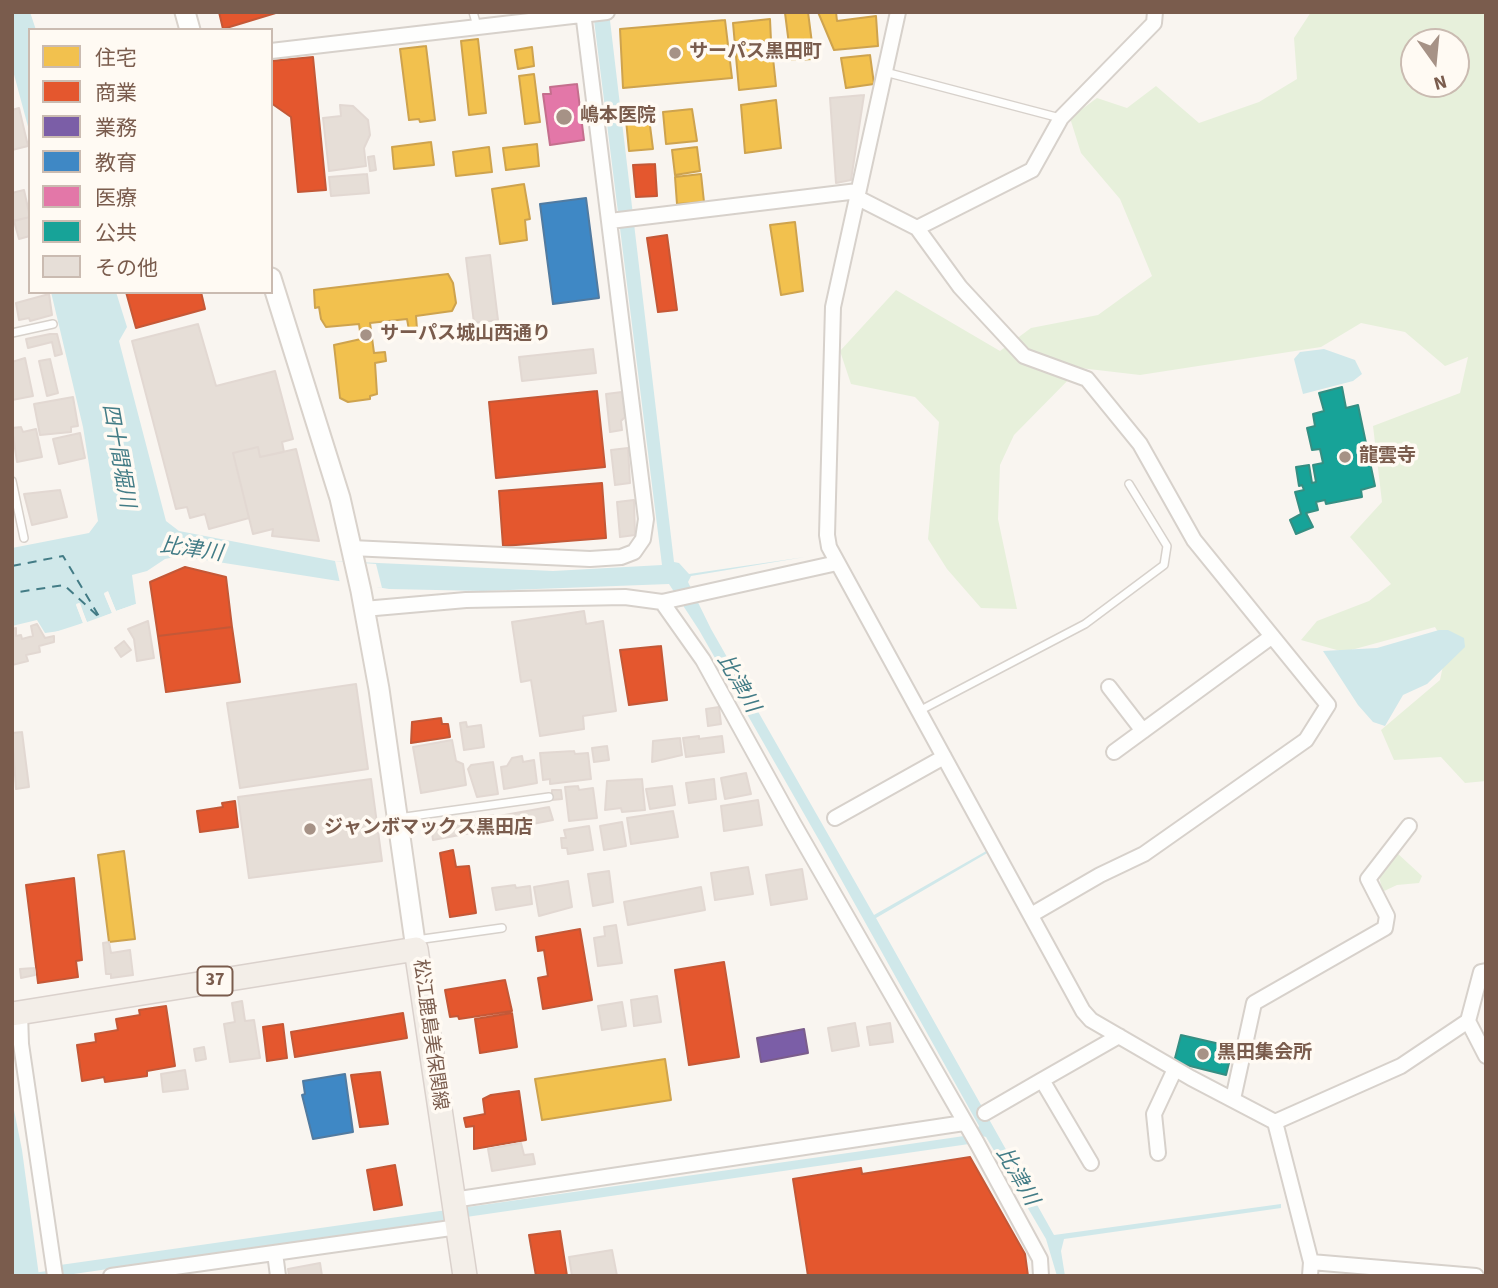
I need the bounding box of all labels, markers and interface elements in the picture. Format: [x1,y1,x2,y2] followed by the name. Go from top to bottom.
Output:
[28,28,273,294] legend
[1400,28,1470,98] north arrow
[689,42,822,64] place label: サーパス黒田町
[95,43,137,73] text: 住宅
[667,45,683,61] marker: サーパス黒田町
[1430,67,1450,97] text: N
[95,78,137,108] text: 商業
[580,106,656,128] place label: 嶋本医院
[554,107,574,127] marker: 嶋本医院
[95,113,137,143] text: 業務
[95,148,137,178] text: 教育
[95,183,137,213] text: 医療
[95,218,137,248] text: 公共
[95,253,158,283] text: その他
[380,324,551,346] place label: サーパス城山西通り
[358,327,374,343] marker: サーパス城山西通り
[95,402,139,510] water label: 四十間堀川
[1359,446,1416,468] place label: 龍雲寺
[1337,449,1353,465] marker: 龍雲寺
[158,534,224,568] water label: 比津川
[710,650,764,718] water label: 比津川
[324,818,533,840] place label: ジャンボマックス黒田店
[302,821,318,837] marker: ジャンボマックス黒田店
[407,958,451,1112] street label: 松江鹿島美保関線
[198,966,232,996] road number: 37
[1217,1043,1312,1065] place label: 黒田集会所
[1195,1046,1211,1062] marker: 黒田集会所
[989,1143,1043,1211] water label: 比津川

